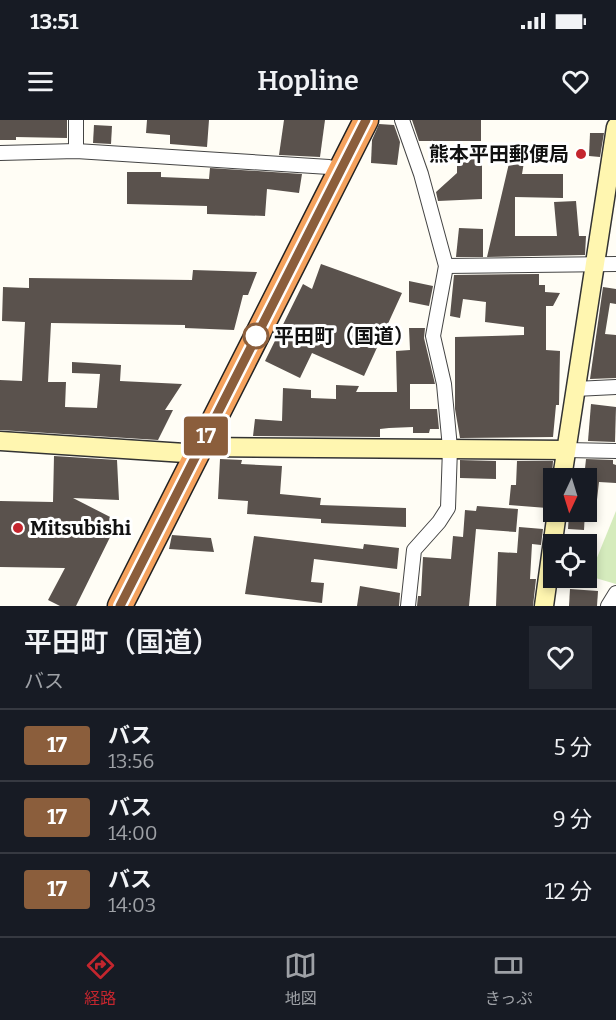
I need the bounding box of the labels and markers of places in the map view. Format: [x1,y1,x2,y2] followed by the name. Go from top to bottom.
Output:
[429,142,569,166] place label: 熊本平田郵便局
[574,147,588,161] marker: 熊本平田郵便局
[243,323,269,349] marker: 平田町（国道）
[274,324,414,348] place label: 平田町（国道）
[30,516,132,540] place label: Mitsubishi
[11,521,25,535] marker: Mitsubishi

